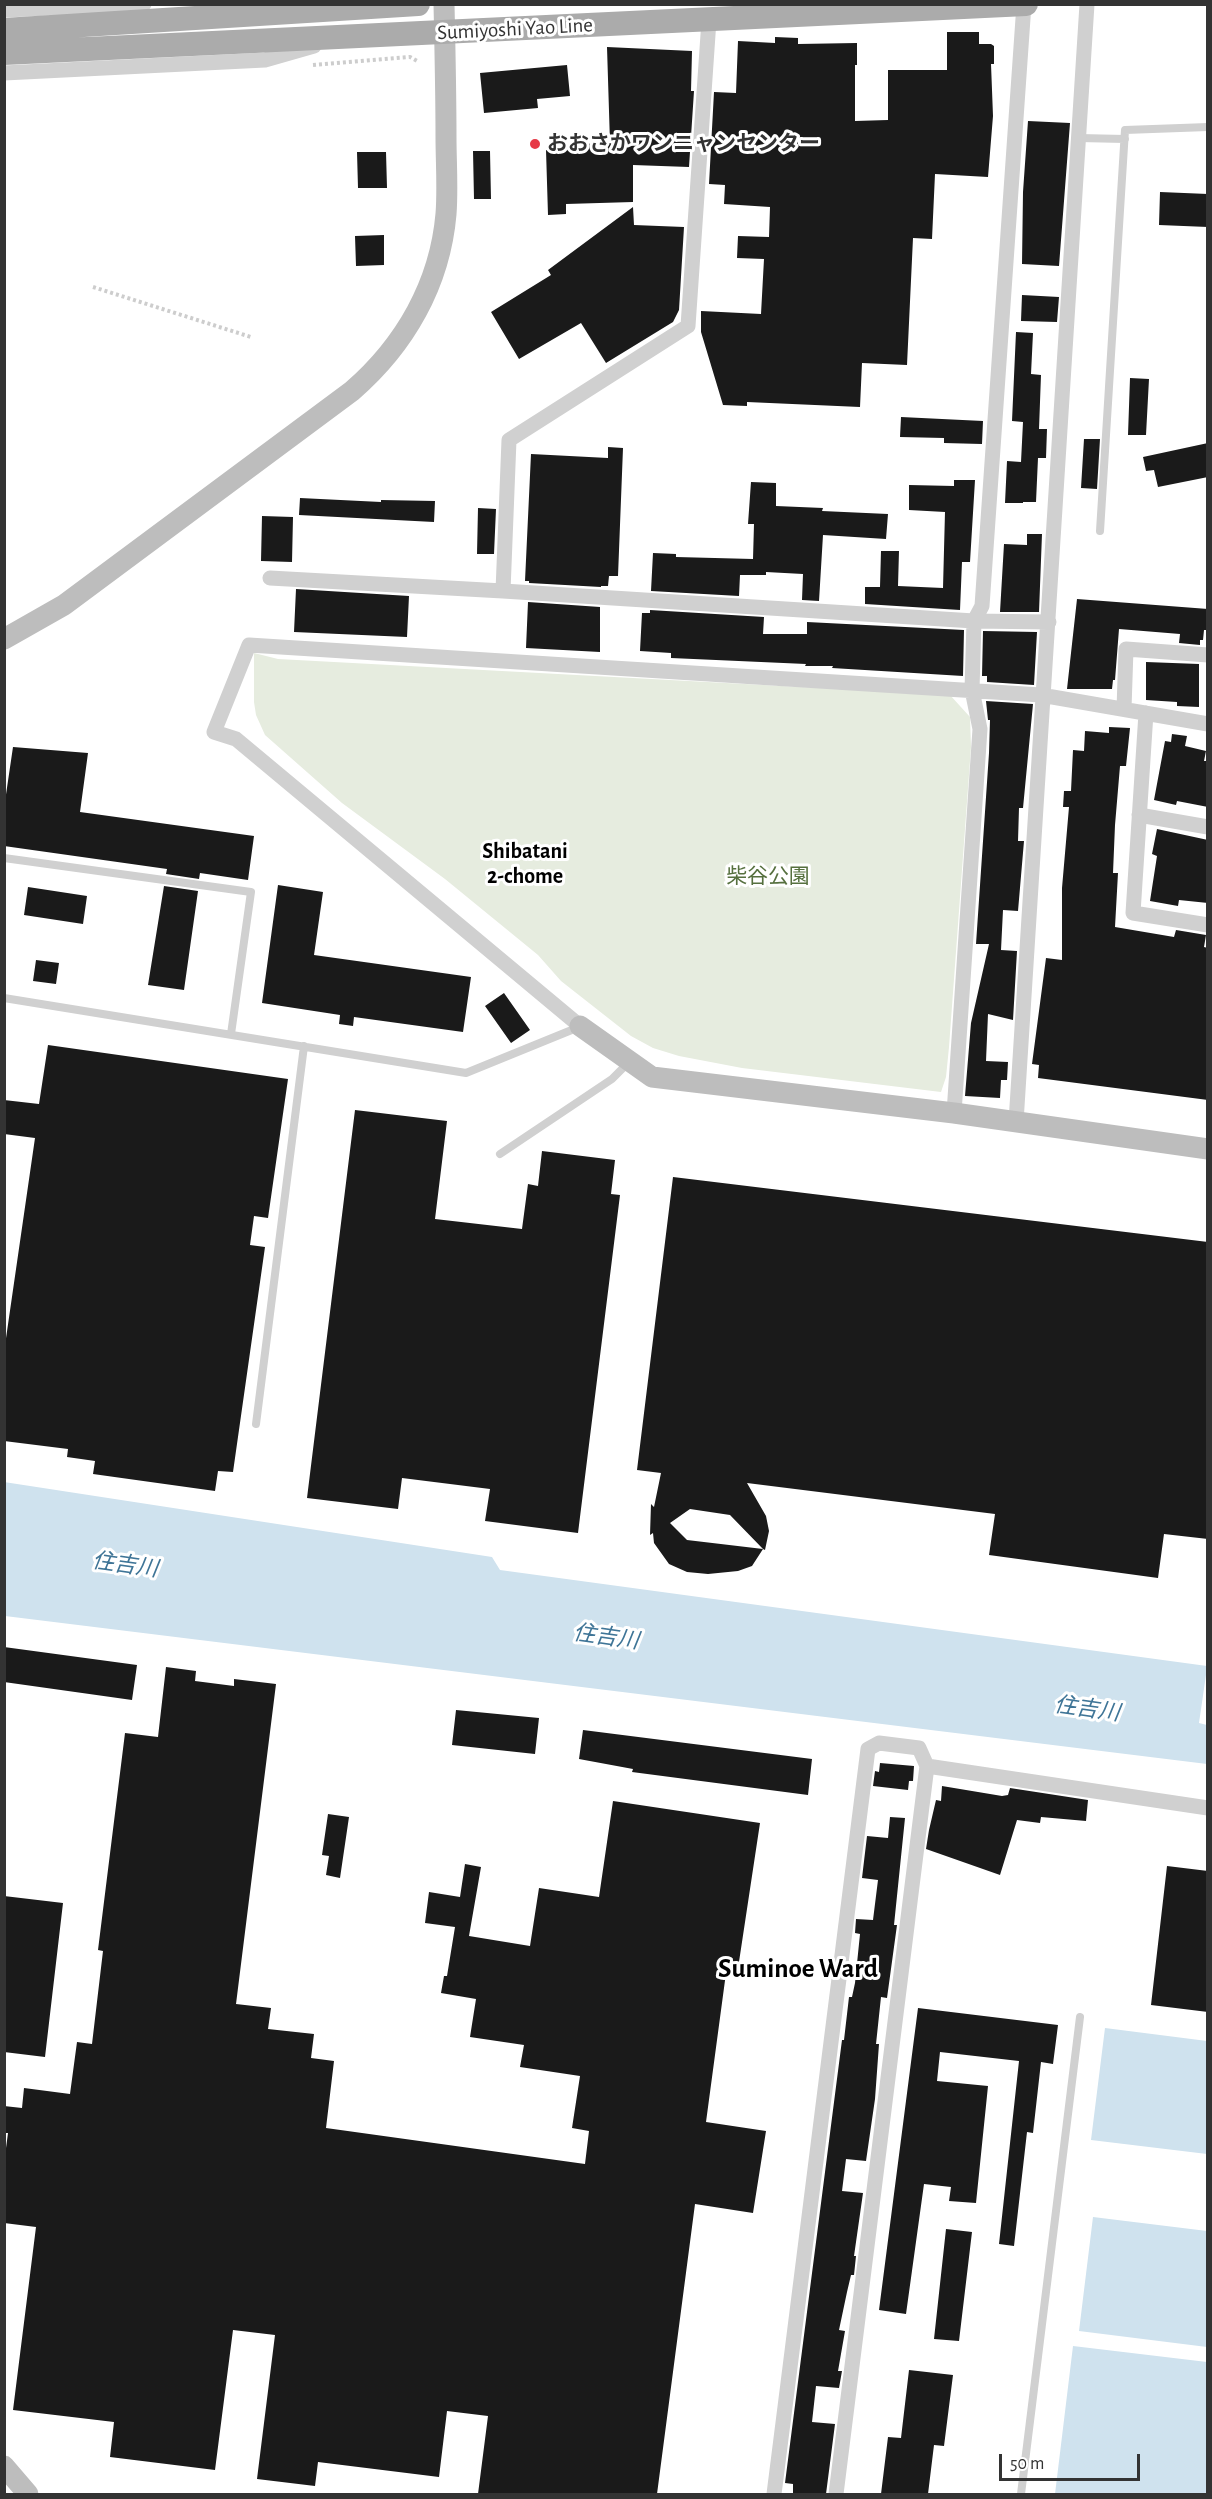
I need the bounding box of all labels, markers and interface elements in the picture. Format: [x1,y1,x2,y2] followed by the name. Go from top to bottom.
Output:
[436,12,594,46] street label: Sumiyoshi Yao Line
[547,131,820,157] place label: おおさかワンニャンセンター
[528,137,542,151] marker: おおさかワンニャンセンター
[482,838,568,890] district label: Shibatani 2-chome
[726,864,810,890] park label: 柴谷公園
[90,1547,160,1583] water label: 住吉川
[571,1619,641,1655] water label: 住吉川
[1052,1691,1122,1727] water label: 住吉川
[718,1953,878,1985] district label: Suminoe Ward
[1002,2442,1143,2480] scale bar
[1010,2455,1044,2473] text: 50 m

